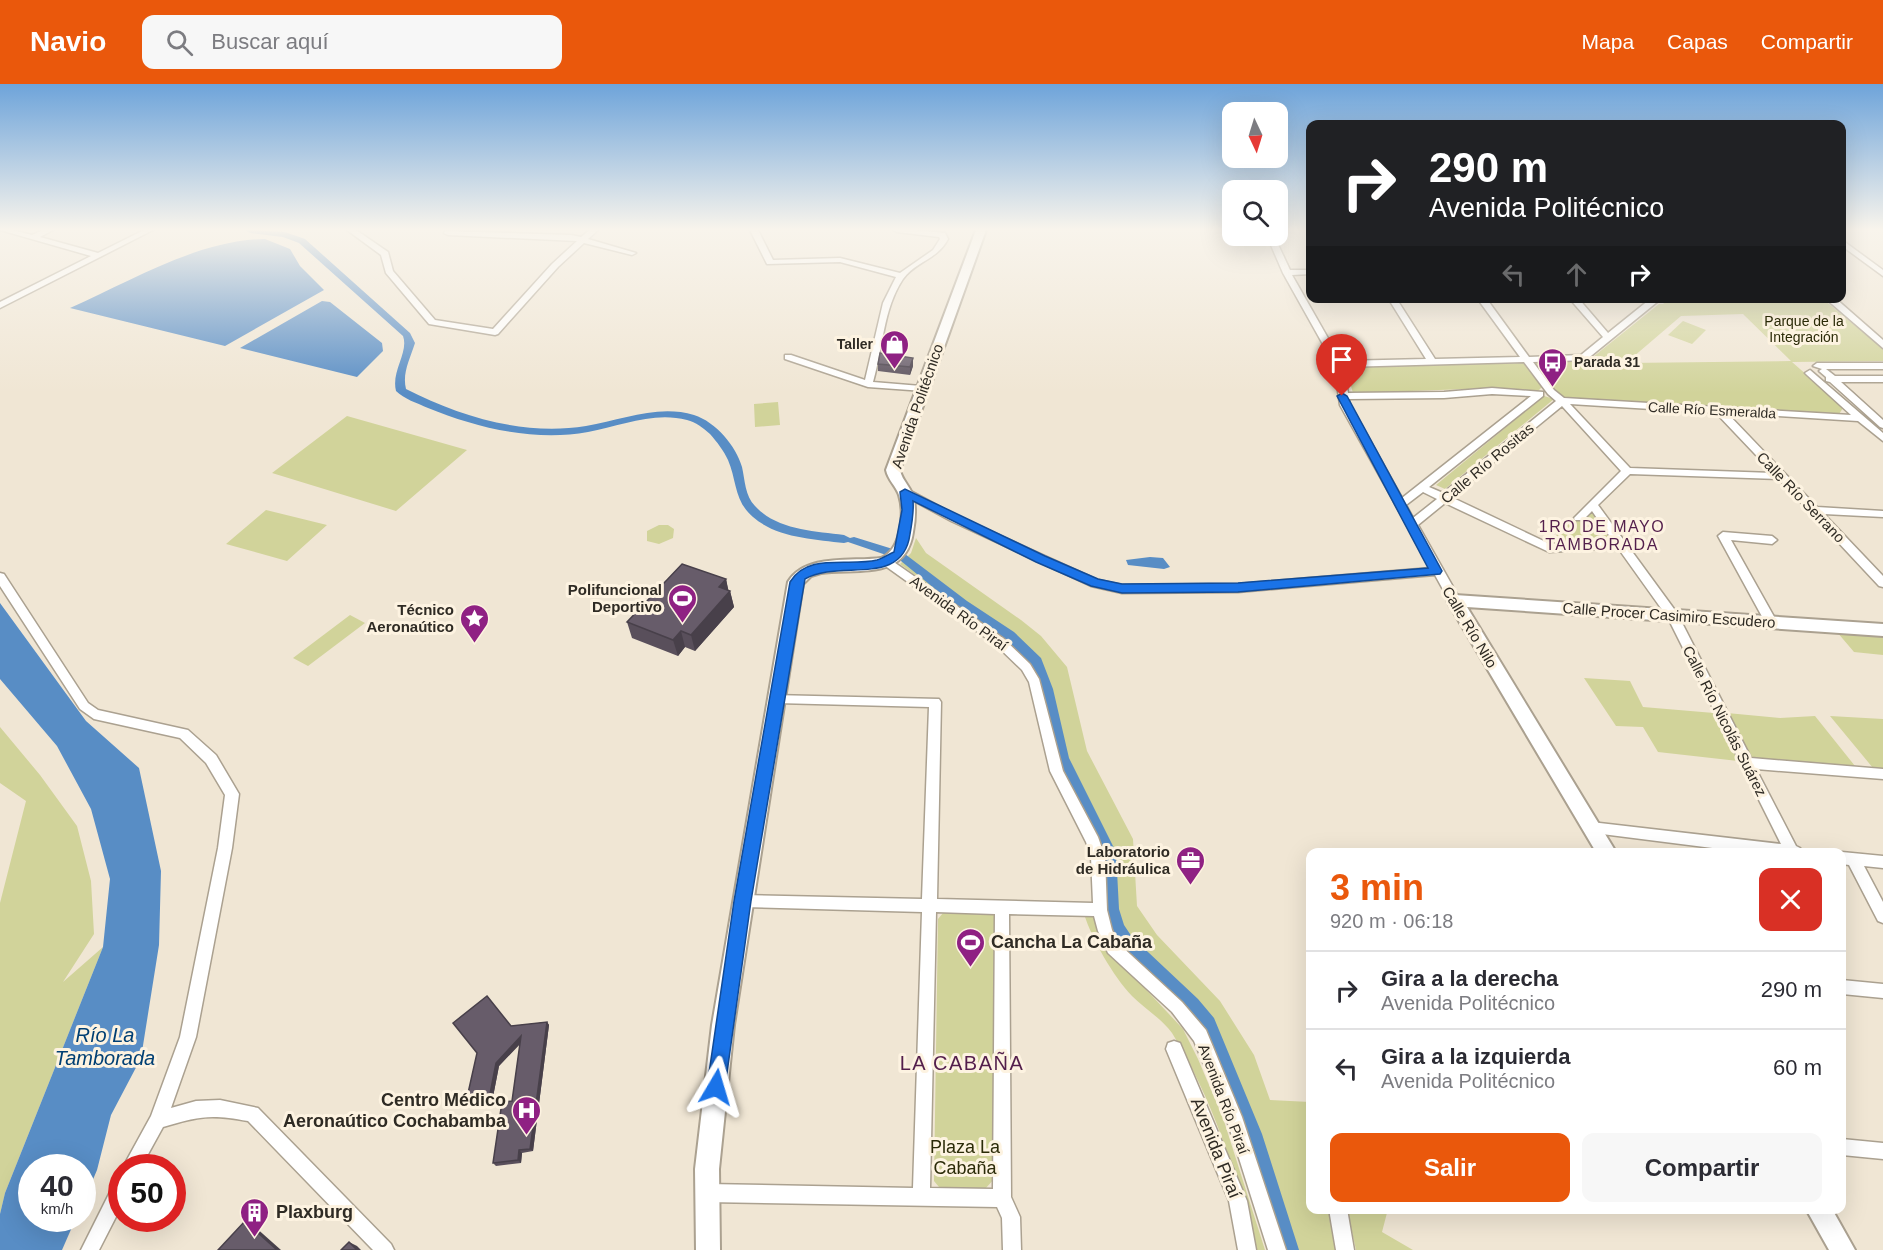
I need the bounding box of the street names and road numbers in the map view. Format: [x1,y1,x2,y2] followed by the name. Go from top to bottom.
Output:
[888,341,946,471] street label: Avenida Politécnico
[1647,399,1777,421] street label: Calle Río Esmeralda
[1437,419,1537,507] street label: Calle Río Rositas
[1753,448,1849,546] street label: Calle Río Serrano
[907,572,1012,655] street label: Avenida Río Piraí
[1439,583,1501,671] street label: Calle Río Nilo
[1562,599,1776,631] street label: Calle Procer Casimiro Escudero
[1680,643,1770,799] street label: Calle Río Nicolás Suárez
[1195,1042,1253,1157] street label: Avenida Río Piraí
[1187,1095,1245,1201] street label: Avenida Piraí

